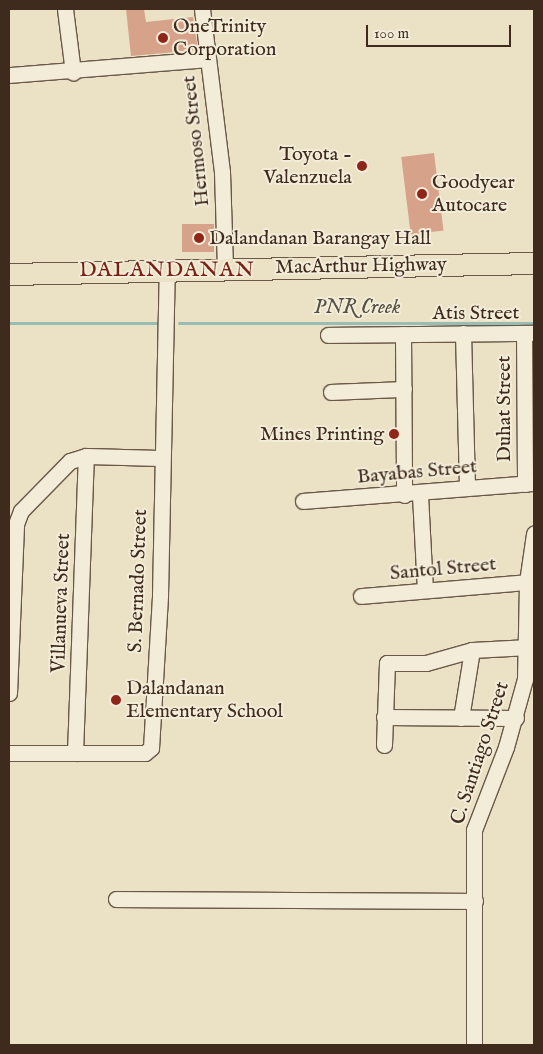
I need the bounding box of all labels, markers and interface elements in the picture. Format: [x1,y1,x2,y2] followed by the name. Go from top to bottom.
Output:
[173,14,276,61] place label: OneTrinity Corporation
[368,15,513,47] scale bar
[374,24,409,43] text: 100 m
[157,32,169,44] marker: OneTrinity Corporation
[177,74,215,208] street label: Hermoso Street
[263,142,352,189] place label: Toyota - Valenzuela
[356,160,368,172] marker: Toyota - Valenzuela
[432,170,515,217] place label: Goodyear Autocare
[416,188,428,200] marker: Goodyear Autocare
[209,226,431,250] place label: Dalandanan Barangay Hall
[193,232,205,244] marker: Dalandanan Barangay Hall
[275,253,447,279] street label: MacArthur Highway
[78,258,256,284] district label: DALANDANAN
[314,295,400,321] water label: PNR Creek
[433,301,519,325] street label: Atis Street
[492,356,516,462] street label: Duhat Street
[260,422,384,446] place label: Mines Printing
[388,428,400,440] marker: Mines Printing
[356,455,478,489] street label: Bayabas Street
[124,509,152,653] street label: S. Bernado Street
[47,533,75,673] street label: Villanueva Street
[389,552,497,586] street label: Santol Street
[126,676,283,723] place label: Dalandanan Elementary School
[446,679,514,827] street label: C. Santiago Street
[110,694,122,706] marker: Dalandanan Elementary School

